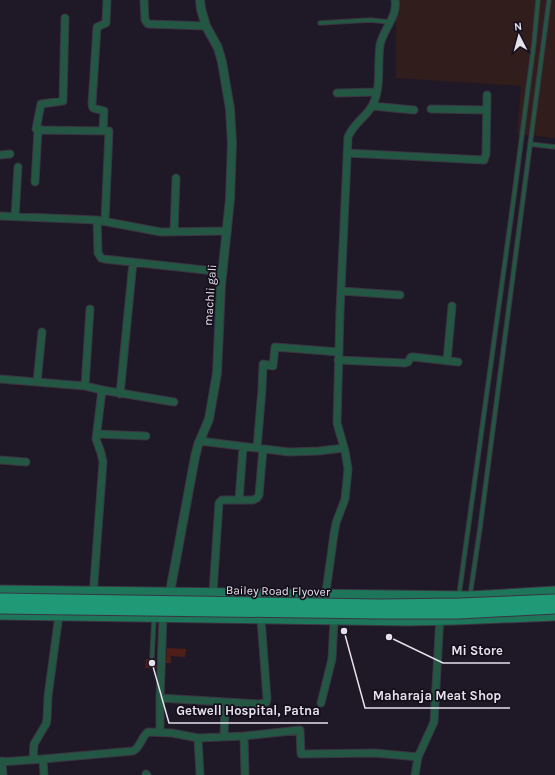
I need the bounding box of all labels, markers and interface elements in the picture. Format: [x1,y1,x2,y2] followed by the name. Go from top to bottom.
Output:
[499,16,539,56] north arrow
[513,20,523,33] text: N
[201,264,219,326] street label: machli gali
[226,583,331,599] street label: Bailey Road Flyover
[443,638,510,663] callout: Mi Store
[451,643,503,658] text: Mi Store
[365,683,510,708] callout: Maharaja Meat Shop
[373,688,501,703] text: Maharaja Meat Shop
[169,698,328,723] callout: Getwell Hospital, Patna
[176,703,320,718] text: Getwell Hospital, Patna

